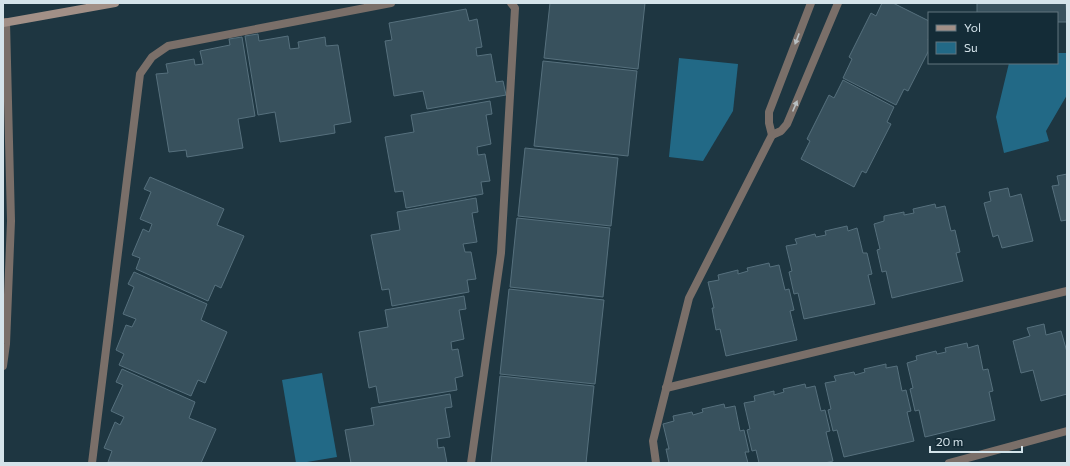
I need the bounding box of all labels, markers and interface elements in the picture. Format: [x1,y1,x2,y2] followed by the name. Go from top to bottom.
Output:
[928,12,1058,64] legend
[964,20,981,34] text: Yol
[794,34,800,46] one-way arrow
[964,40,978,54] text: Su
[792,101,798,112] one-way arrow
[930,428,1022,454] scale bar
[936,434,963,448] text: 20 m

